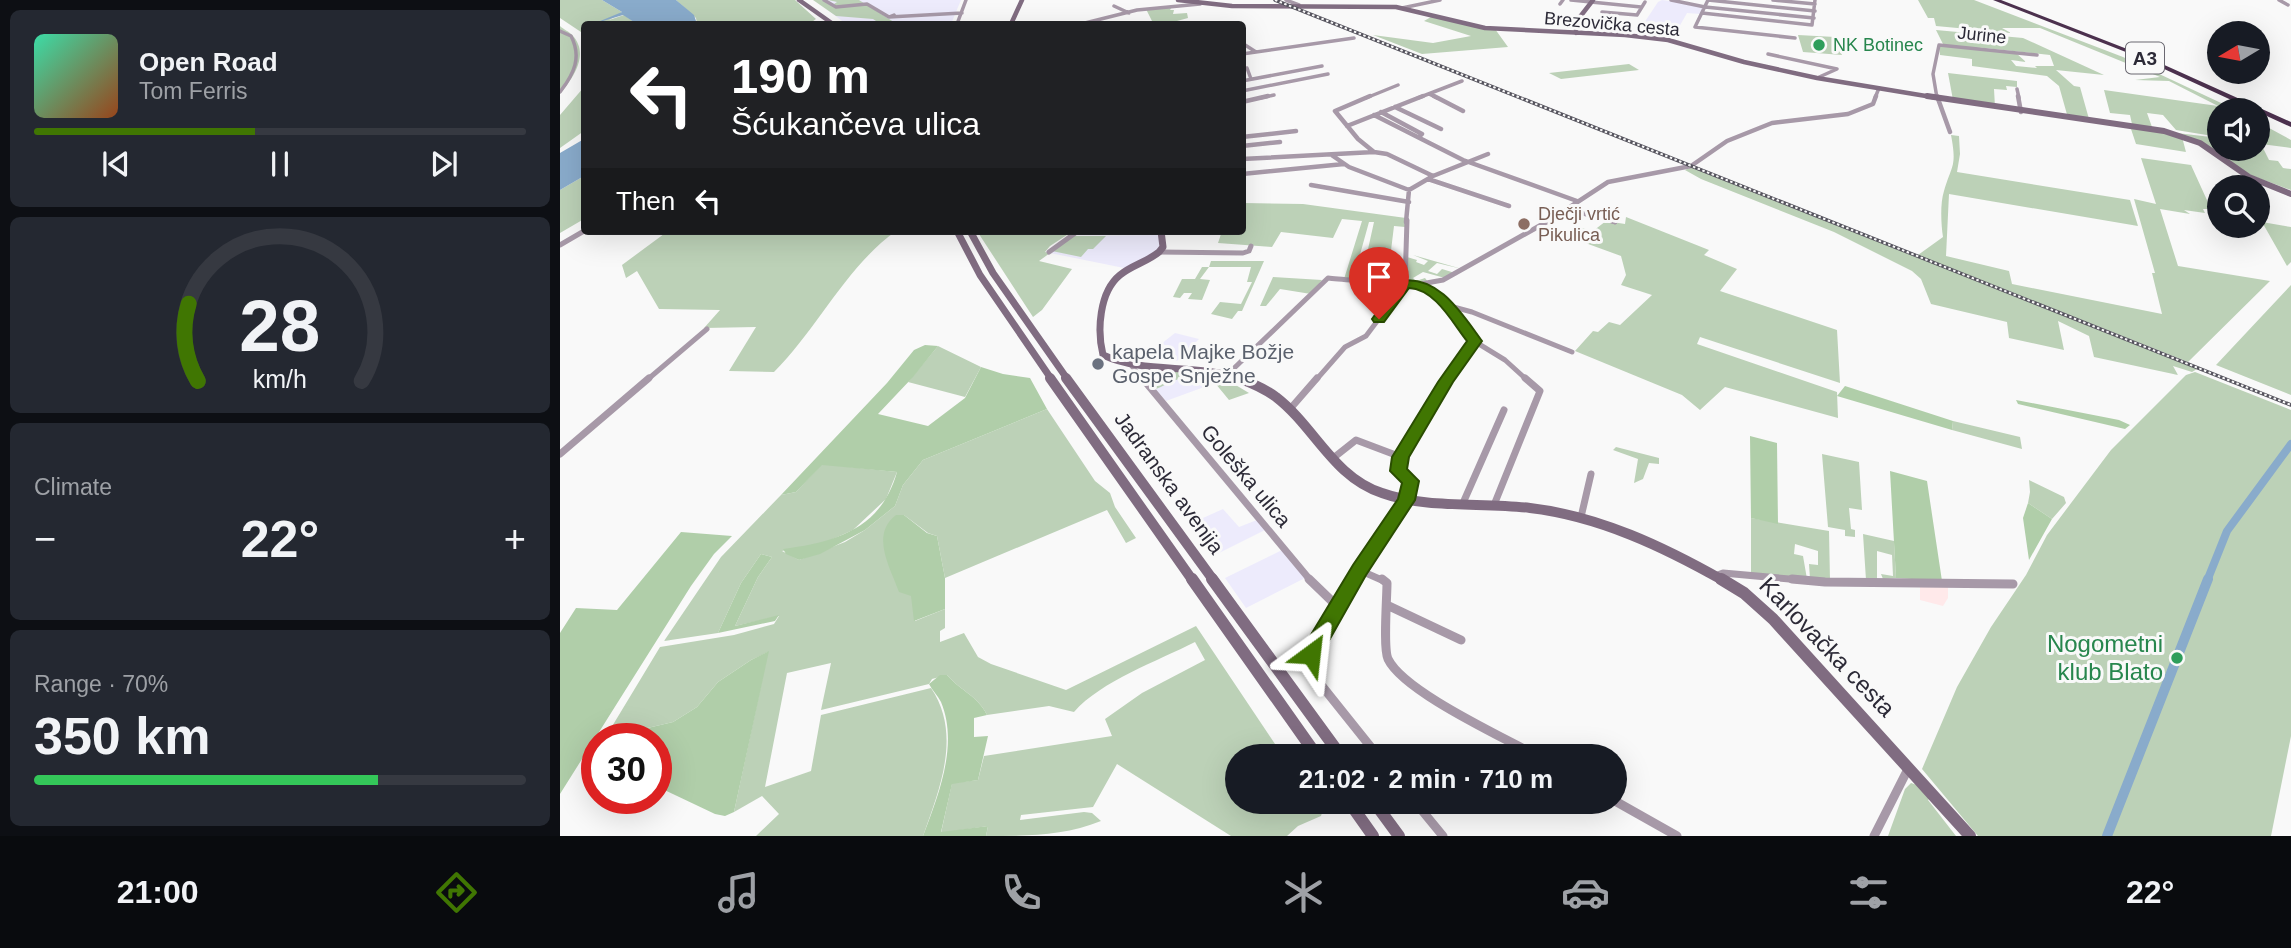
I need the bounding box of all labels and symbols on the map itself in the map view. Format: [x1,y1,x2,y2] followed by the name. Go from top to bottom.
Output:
[1543,8,1682,40] street label: Brezovička cesta
[2207,21,2270,84] north arrow
[1957,22,2007,48] street label: Jurine
[1833,35,1923,55] place label: NK Botinec
[1811,37,1827,53] marker: NK Botinec
[2126,43,2164,74] road number: A3
[1538,204,1620,245] place label: Dječji vrtić Pikulica
[1516,216,1532,232] marker: Dječji vrtić Pikulica
[1349,247,1409,319] pin
[1112,340,1294,387] place label: kapela Majke Božje Gospe Snježne
[1090,356,1106,372] marker: kapela Majke Božje Gospe Snježne
[1110,407,1229,558] street label: Jadranska avenija
[1197,420,1296,532] street label: Goleška ulica
[1754,572,1901,722] street label: Karlovačka cesta
[1274,617,1348,691] position arrow
[2047,630,2163,685] place label: Nogometni klub Blato
[2169,650,2185,666] marker: Nogometni klub Blato
[581,723,672,814] speed limit sign: 30

